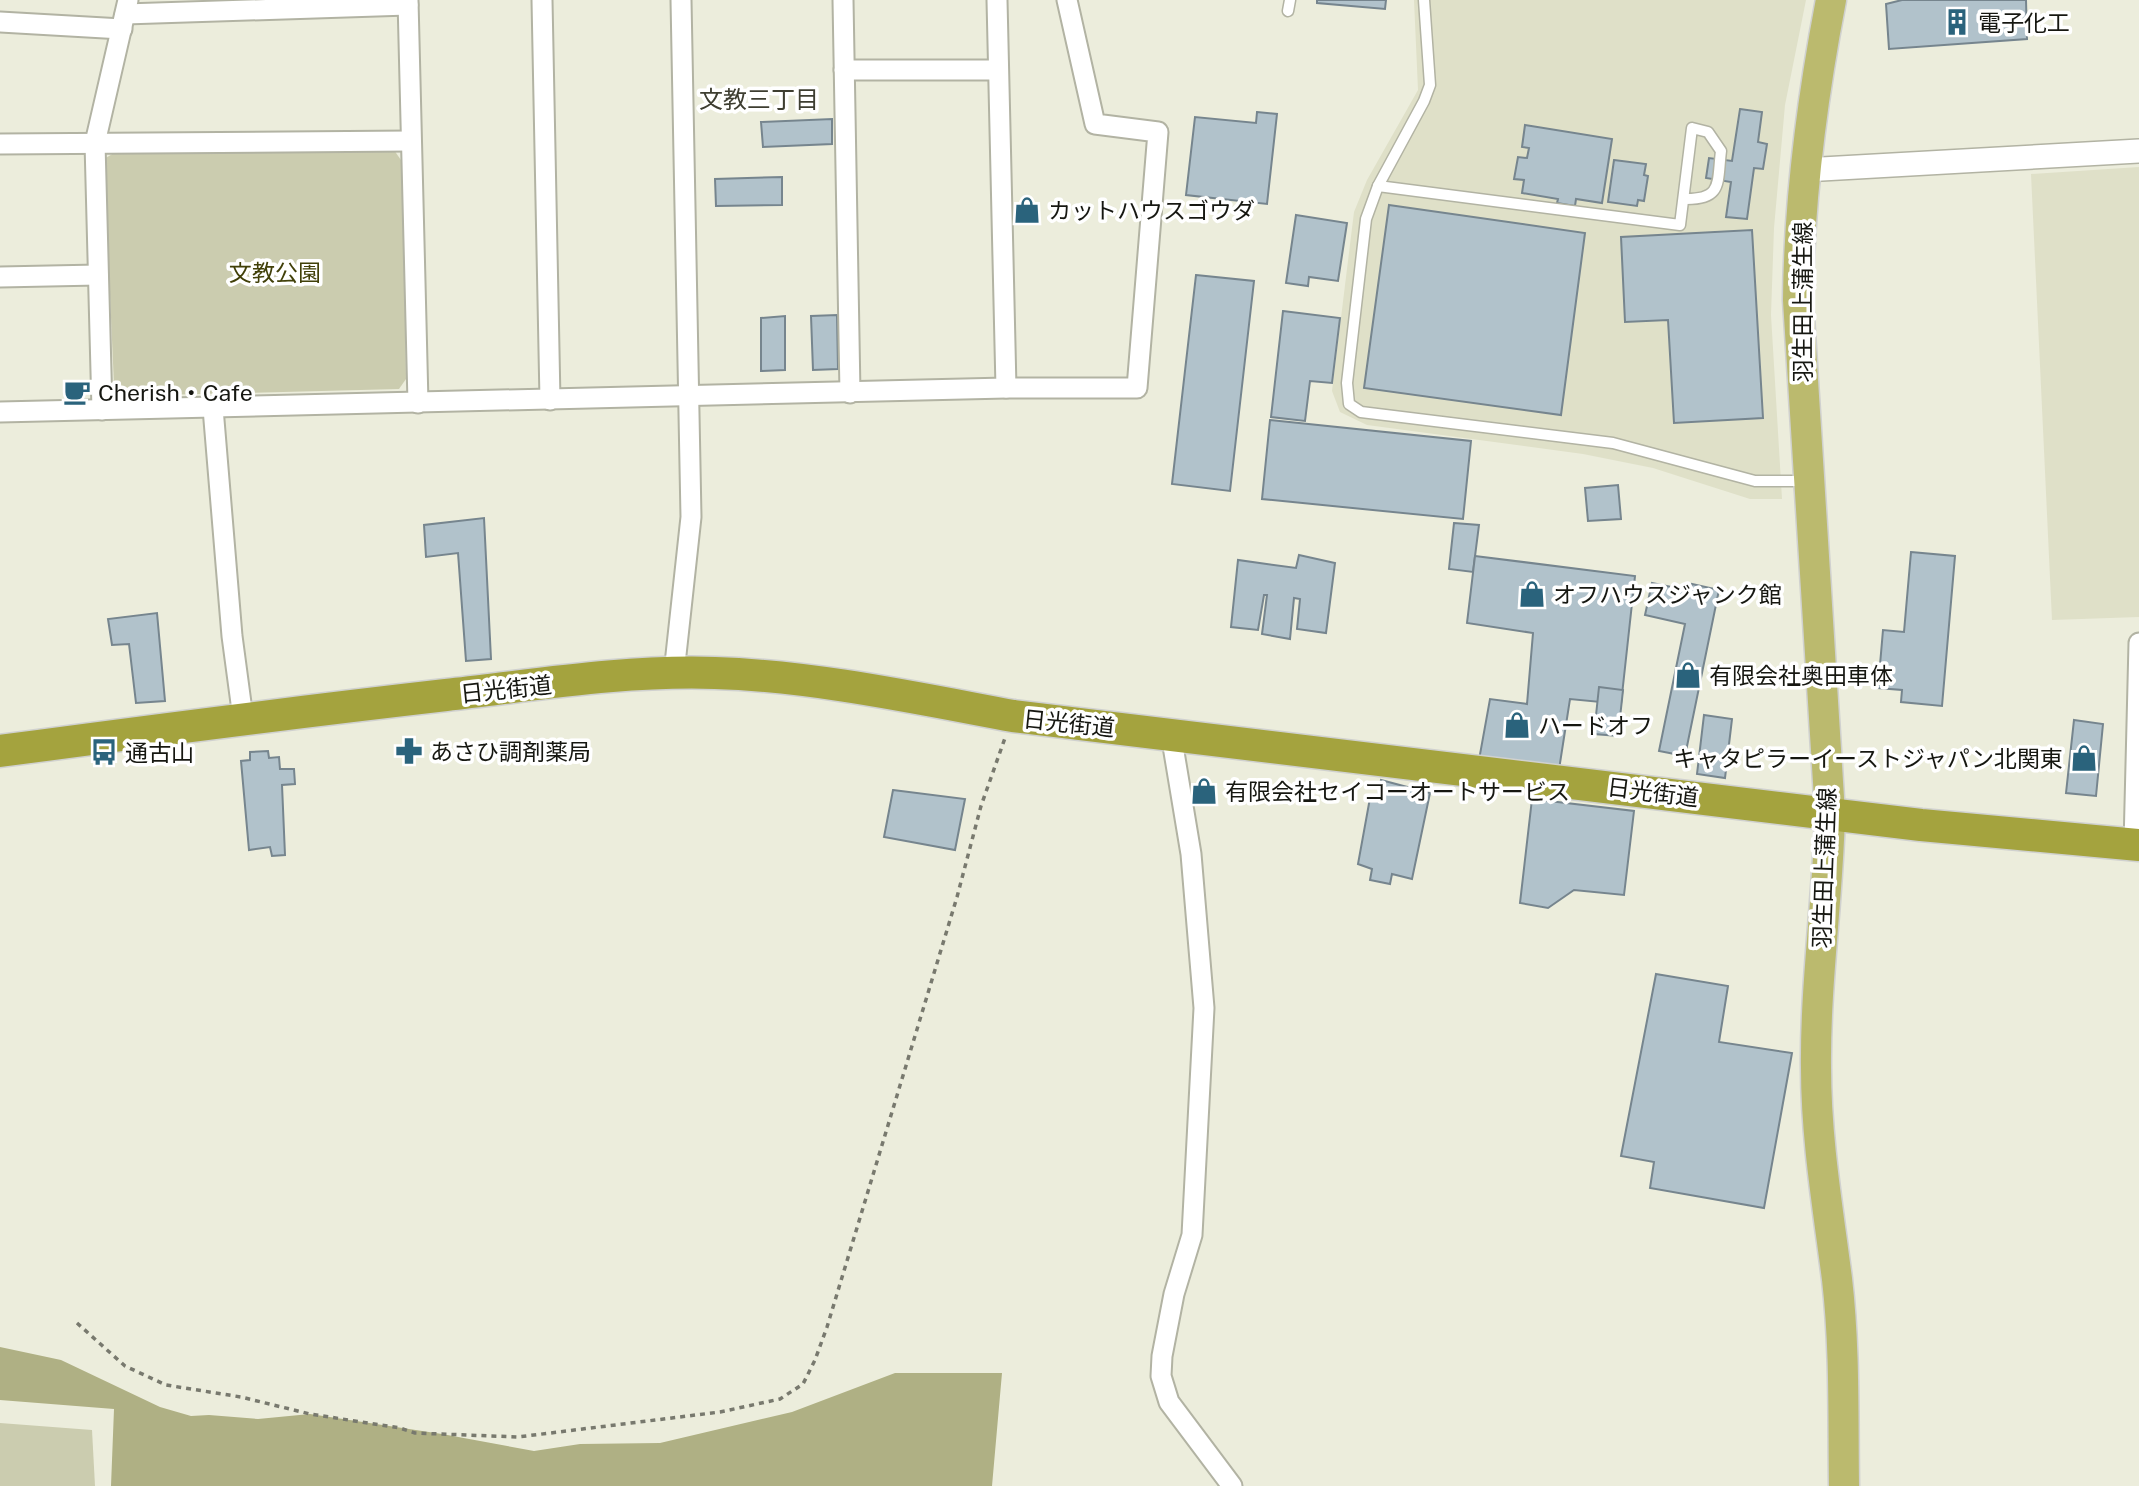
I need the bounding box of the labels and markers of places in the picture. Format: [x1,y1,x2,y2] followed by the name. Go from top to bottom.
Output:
[1942,7,1972,37] building icon: 電子化工
[1978,9,2070,36] place label: 電子化工
[1012,195,1042,225] shop icon: カットハウスゴウダ
[1048,197,1255,224] place label: カットハウスゴウダ
[62,377,92,407] cafe icon: Cherish・Cafe
[98,379,253,406] place label: Cherish・Cafe
[1517,579,1547,609] shop icon: オフハウスジャンク館
[1553,581,1782,608] place label: オフハウスジャンク館
[1673,660,1703,690] shop icon: 有限会社奥田車体
[1709,662,1893,689] place label: 有限会社奥田車体
[1502,710,1532,740] shop icon: ハードオフ
[1538,712,1653,739] place label: ハードオフ
[394,736,424,766] pharmacy icon: あさひ調剤薬局
[89,737,119,767] bus stop icon: 通古山
[430,738,591,765] place label: あさひ調剤薬局
[125,739,194,766] place label: 通古山
[2069,743,2099,773] shop icon: キャタピラーイーストジャパン北関東
[1673,745,2063,772] place label: キャタピラーイーストジャパン北関東
[1189,776,1219,806] shop icon: 有限会社セイコーオートサービス
[1225,778,1570,805] place label: 有限会社セイコーオートサービス

